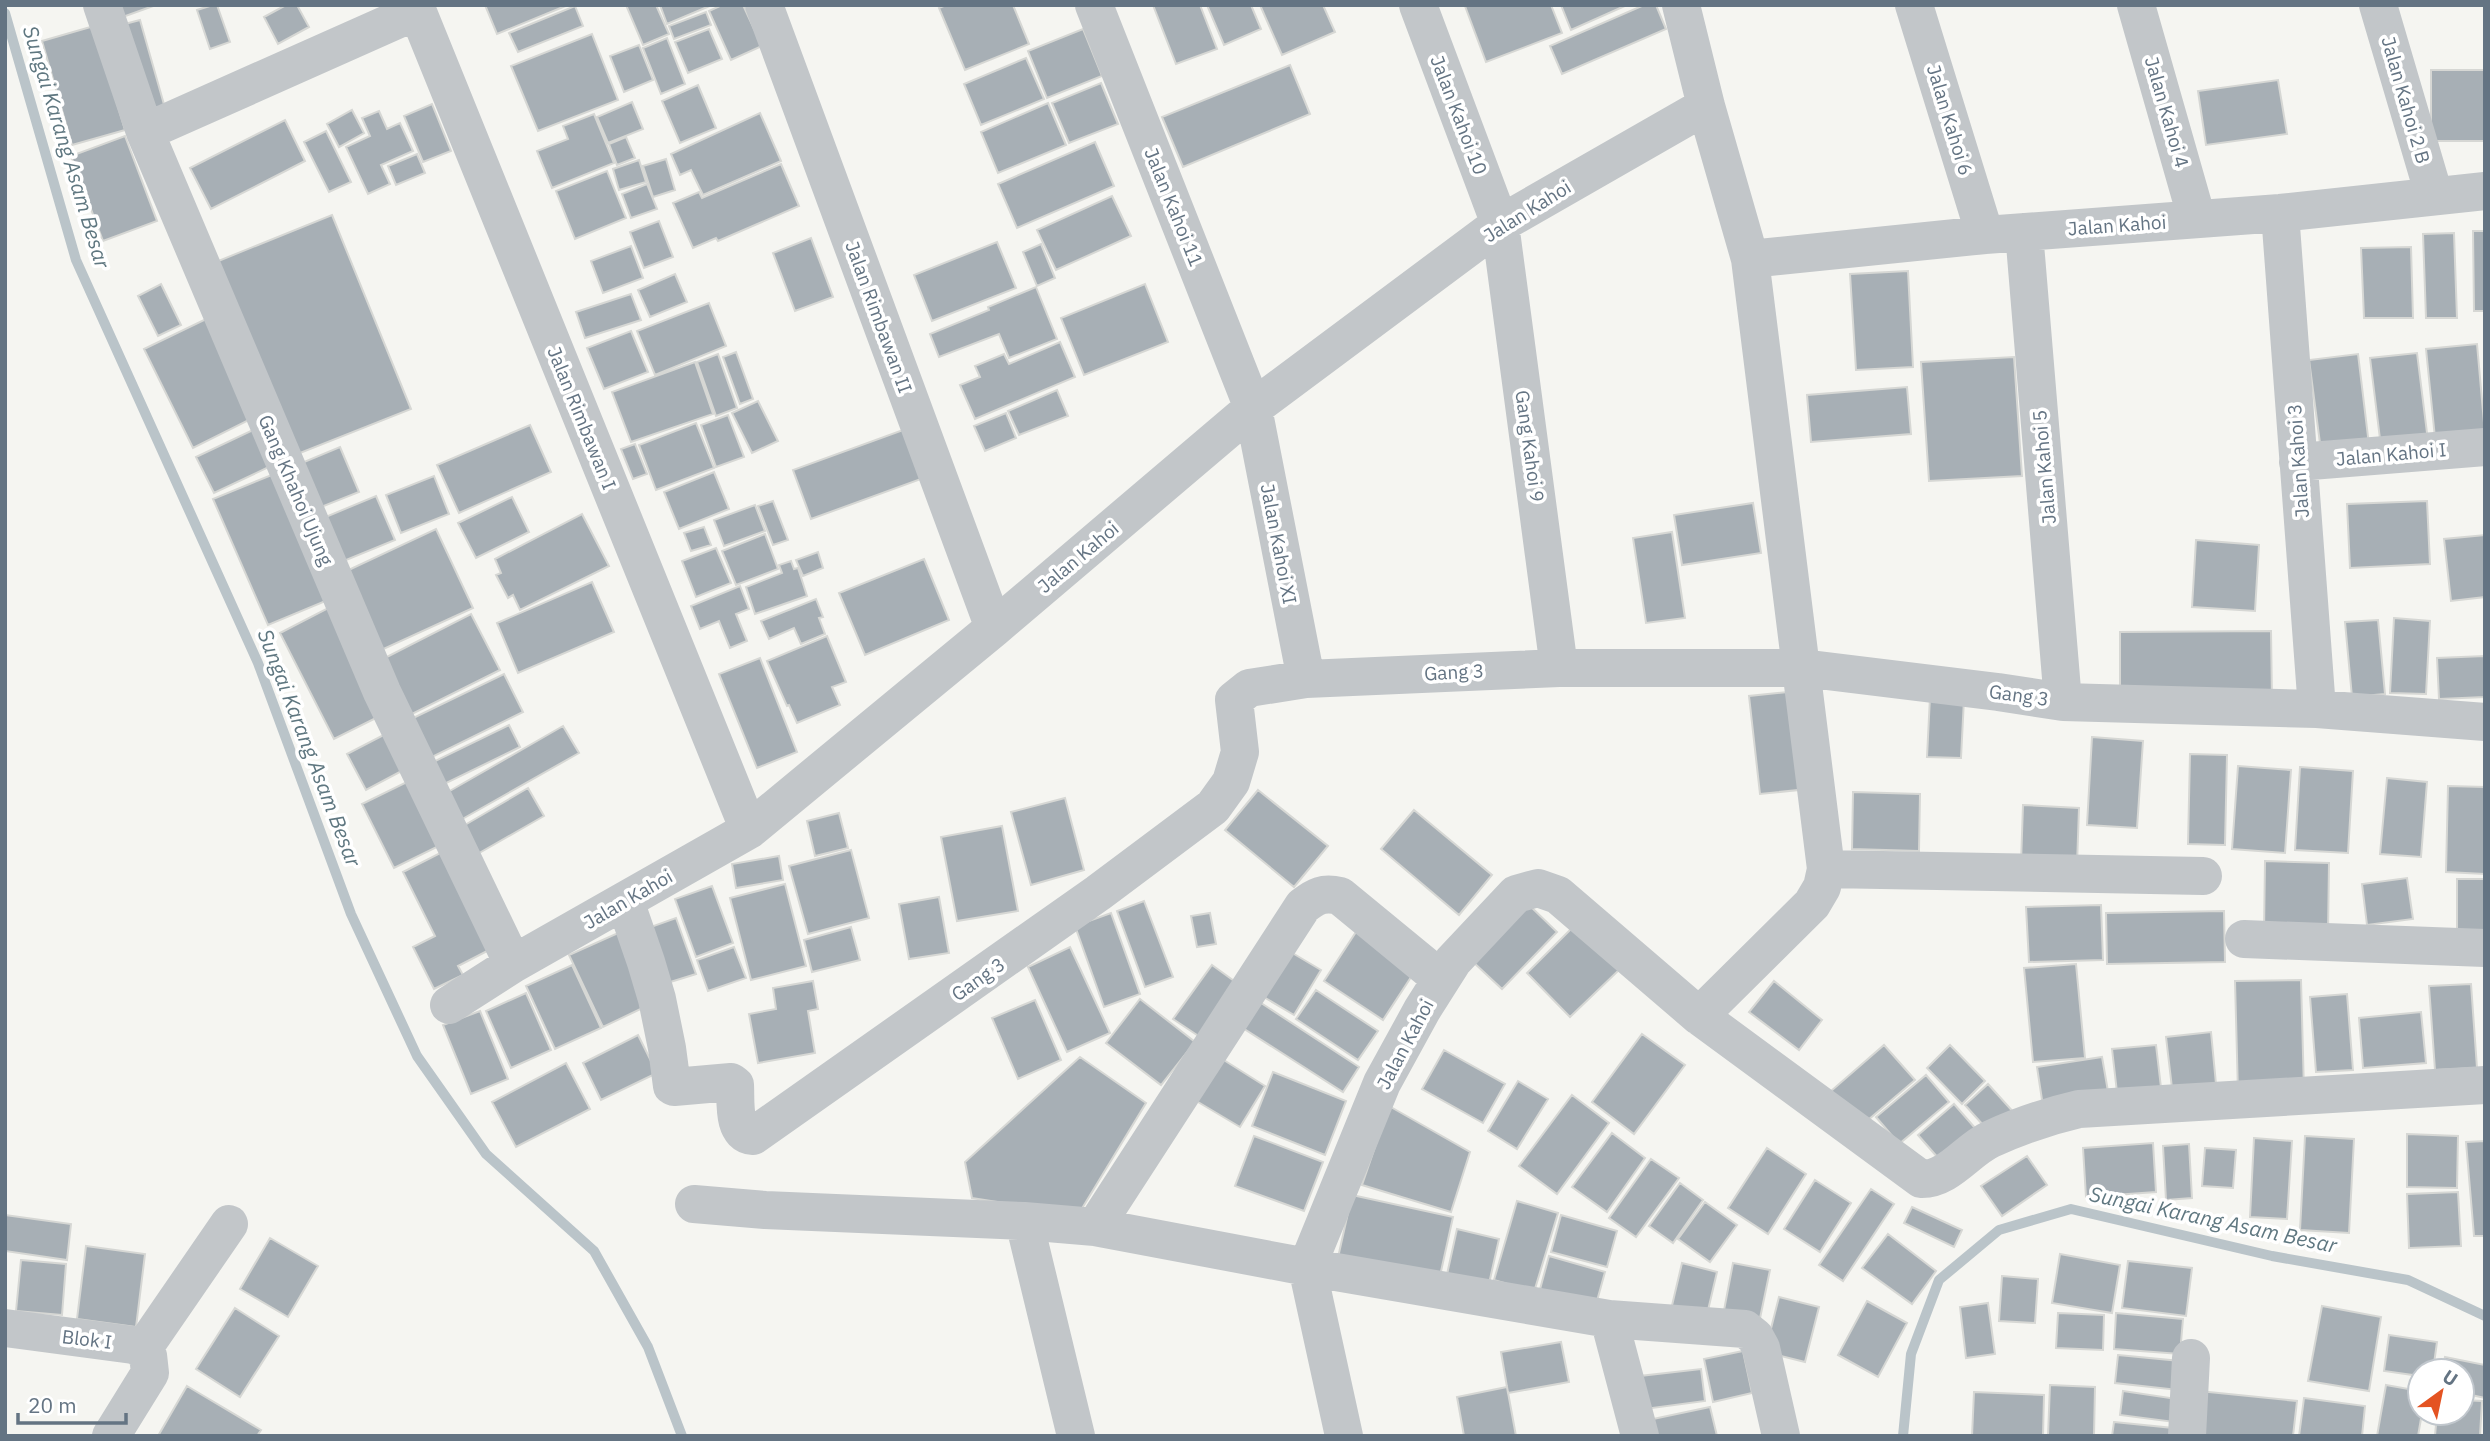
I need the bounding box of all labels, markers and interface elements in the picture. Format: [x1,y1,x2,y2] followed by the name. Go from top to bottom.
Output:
[17,22,118,273] water label: Sungai Karang Asam Besar
[2376,34,2436,166] street label: Jalan Kahoi 2 B
[1425,52,1493,178] street label: Jalan Kahoi 10
[2140,54,2194,170] street label: Jalan Kahoi 4
[1922,62,1978,178] street label: Jalan Kahoi 6
[1139,144,1209,270] street label: Jalan Kahoi 11
[1479,175,1575,247] street label: Jalan Kahoi
[2067,210,2167,240] street label: Jalan Kahoi
[840,238,918,396] street label: Jalan Rimbawan II
[542,343,622,493] street label: Jalan Rimbawan I
[1510,389,1550,503] street label: Gang Kahoi 9
[2282,403,2314,519] street label: Jalan Kahoi 3
[2027,409,2061,525] street label: Jalan Kahoi 5
[253,411,339,569] street label: Gang Khahoi Ujung
[2335,437,2447,471] street label: Jalan Kahoi I
[1256,482,1302,606] street label: Jalan Kahoi XI
[1033,516,1123,598] street label: Jalan Kahoi
[252,625,369,872] water label: Sungai Karang Asam Besar
[1423,658,1485,686] street label: Gang 3
[1988,679,2050,711] street label: Gang 3
[579,864,677,934] street label: Jalan Kahoi
[947,952,1009,1006] street label: Gang 3
[1371,995,1439,1093] street label: Jalan Kahoi
[2087,1179,2341,1259] water label: Sungai Karang Asam Besar
[61,1324,113,1354] street label: Blok I
[2406,1357,2476,1427] north arrow
[2438,1364,2462,1391] text: U
[18,1382,126,1426] scale bar
[28,1391,77,1419] text: 20 m

